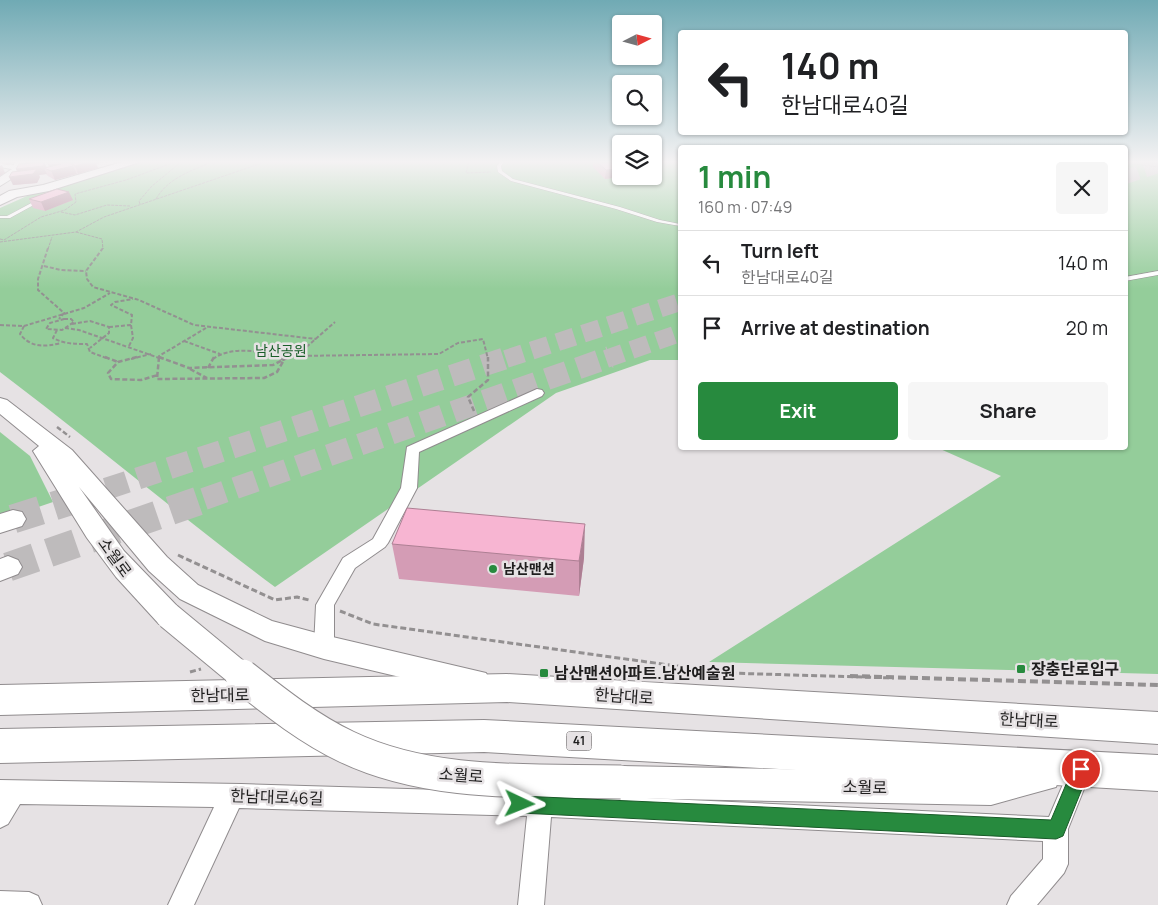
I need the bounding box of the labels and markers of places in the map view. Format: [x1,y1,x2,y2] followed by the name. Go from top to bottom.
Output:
[503,559,555,578] place label: 남산맨션
[487,563,499,575] marker: 남산맨션
[1031,658,1119,680] place label: 장충단로입구
[554,662,736,684] place label: 남산맨션아파트.남산예술원
[1015,663,1027,675] marker: 장충단로입구
[538,667,550,679] marker: 남산맨션아파트.남산예술원
[1060,748,1102,790] pin

